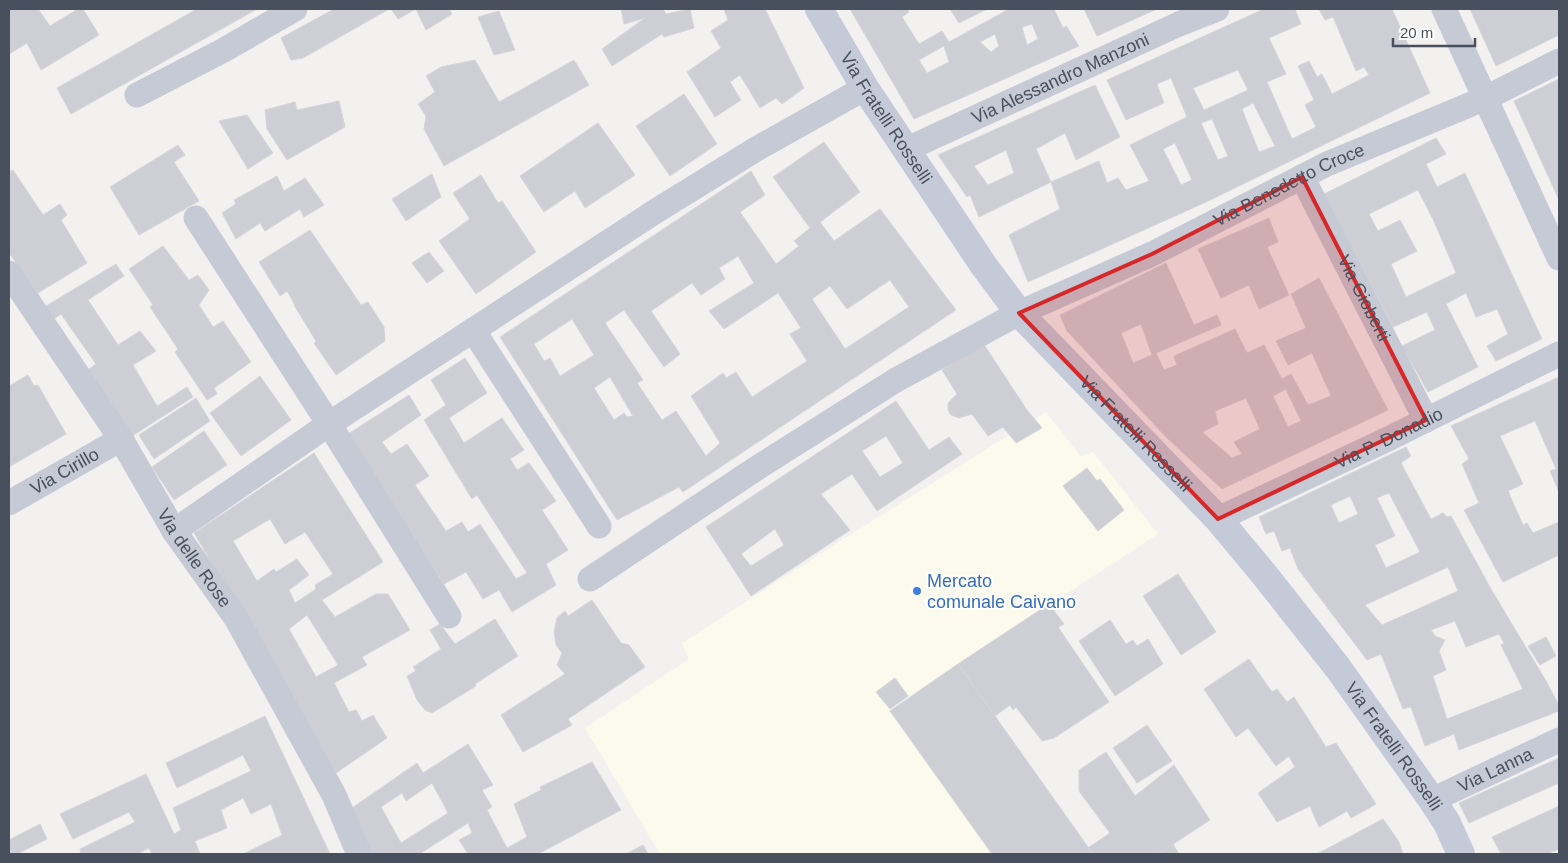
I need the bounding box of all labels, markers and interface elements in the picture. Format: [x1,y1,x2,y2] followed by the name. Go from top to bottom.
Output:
[1393,15,1476,47] scale bar
[1400,24,1433,41] text: 20 m
[969,29,1152,128] street label: Via Alessandro Manzoni
[836,49,936,187] street label: Via Fratelli Rosselli
[1210,140,1367,231] street label: Via Benedetto Croce
[1334,252,1394,344] street label: Via Gioberti
[1075,372,1196,496] street label: Via Fratelli Rosselli
[1332,403,1446,473] street label: Via P. Donadio
[27,444,102,499] street label: Via Cirillo
[153,505,235,611] street label: Via delle Rose
[927,571,1076,612] place label: Mercato comunale Caivano
[911,585,923,597] marker: Mercato comunale Caivano
[1341,678,1446,814] street label: Via Fratelli Rosselli
[1454,743,1537,796] street label: Via Lanna

